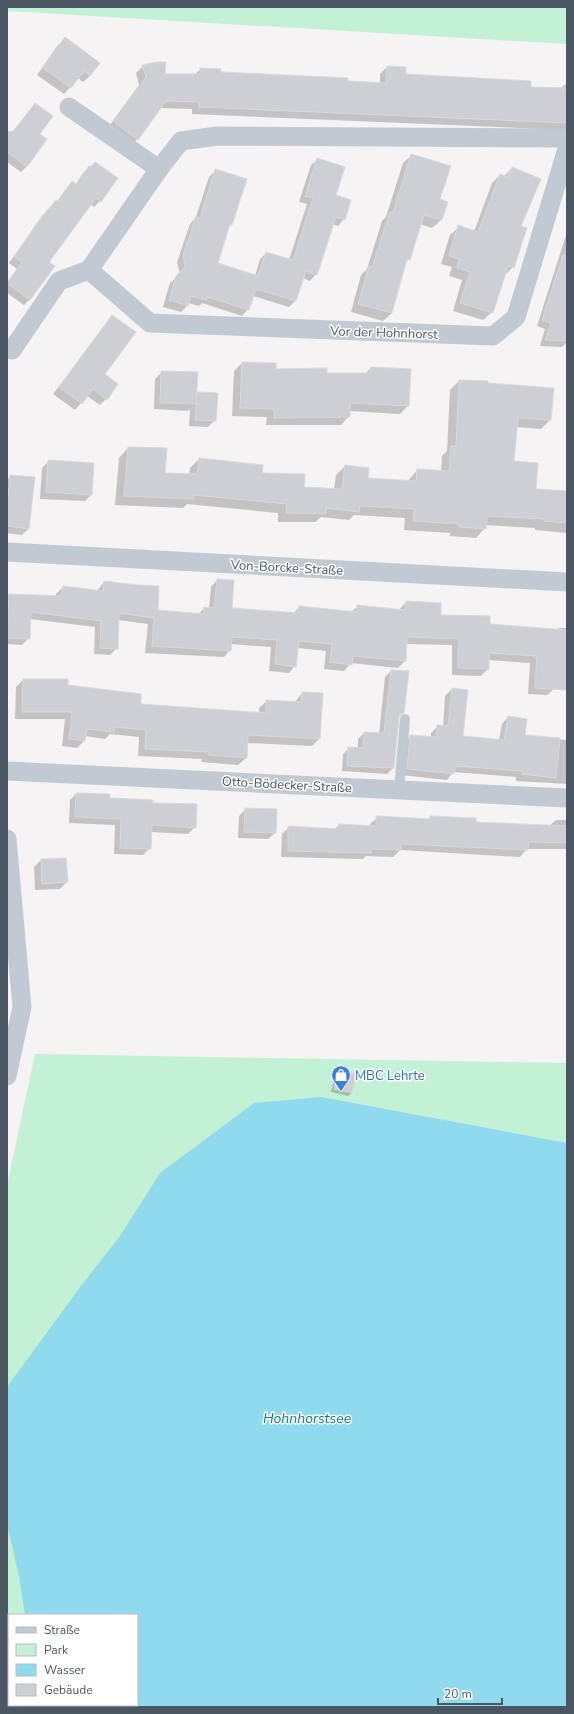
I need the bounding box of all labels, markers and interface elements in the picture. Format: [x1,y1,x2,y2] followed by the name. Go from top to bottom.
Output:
[329,322,439,344] street label: Vor der Hohnhorst
[229,556,344,580] street label: Von-Borcke-Straße
[222,773,352,797] street label: Otto-Bödecker-Straße
[330,1064,352,1092] shop icon: MBC Lehrte
[355,1067,425,1085] place label: MBC Lehrte
[263,1409,352,1428] water label: Hohnhorstsee
[8,1614,138,1706] legend
[44,1622,80,1638] text: Straße
[44,1642,69,1658] text: Park
[44,1662,86,1678] text: Wasser
[438,1680,502,1706] scale bar
[44,1682,93,1698] text: Gebäude
[444,1686,472,1702] text: 20 m

